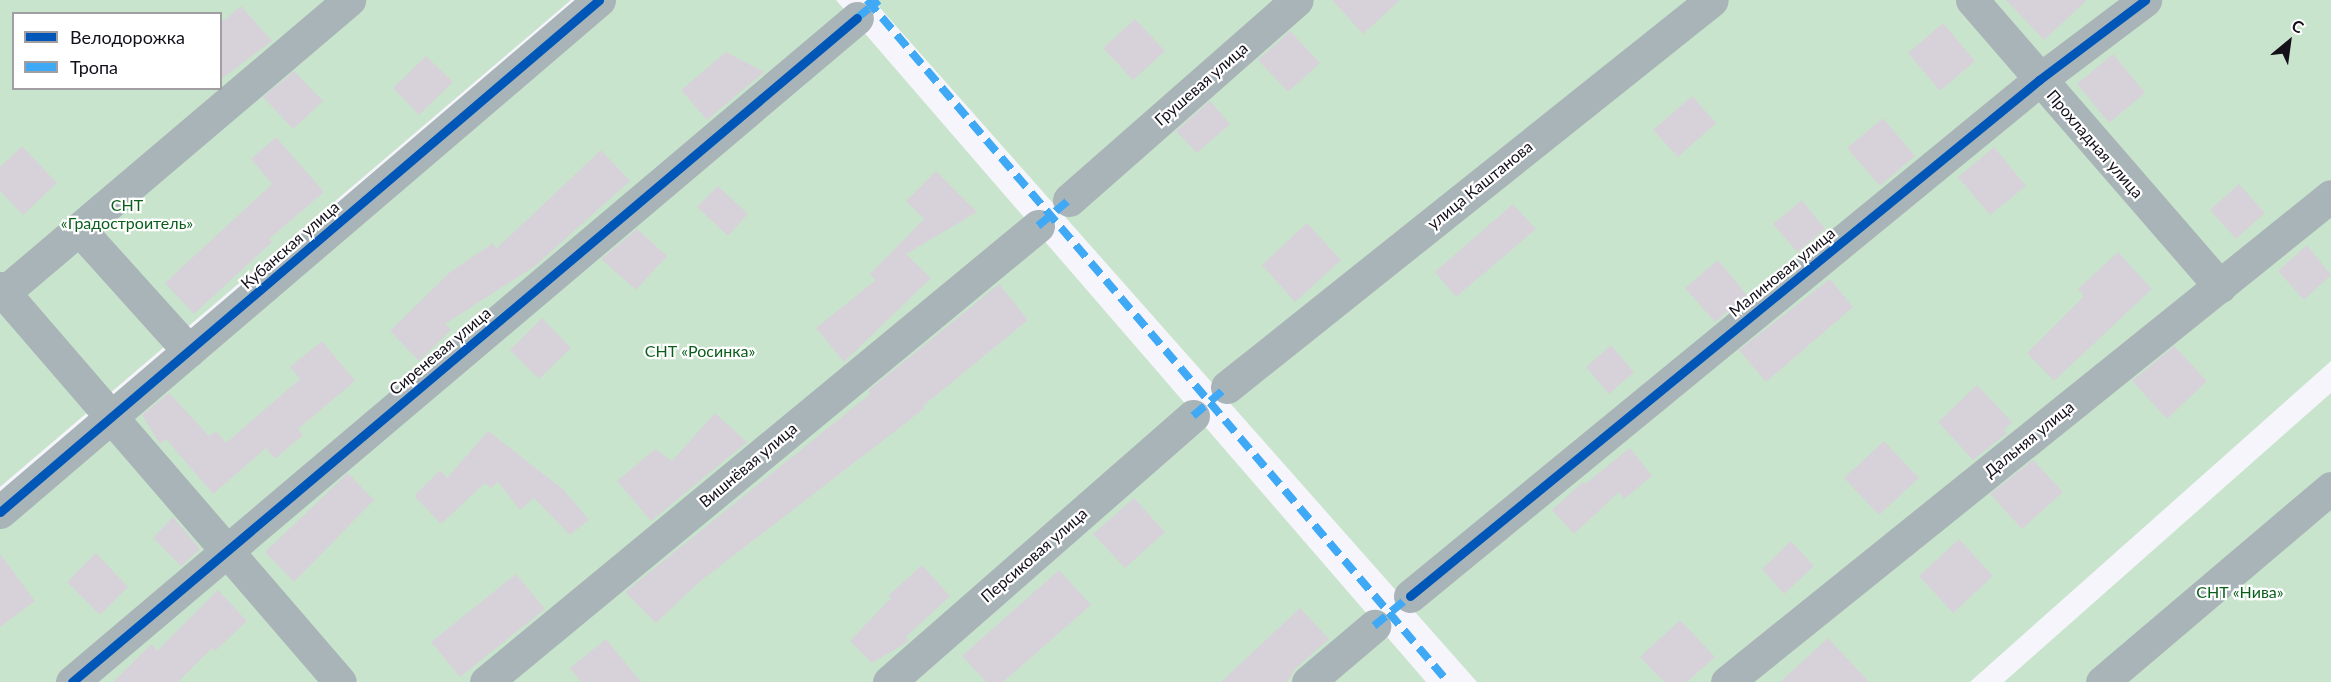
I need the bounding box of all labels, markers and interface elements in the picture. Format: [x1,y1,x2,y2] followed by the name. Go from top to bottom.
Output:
[12,12,222,90] legend
[2259,12,2319,72] north arrow
[2289,15,2307,37] text: С
[70,26,185,48] text: Велодорожка
[1151,38,1251,130] street label: Грушевая улица
[70,56,118,78] text: Тропа
[2043,86,2147,202] street label: Прохладная улица
[1424,137,1536,233] street label: улица Каштанова
[61,195,193,233] park label: СНТ «Градостроитель»
[237,197,343,293] street label: Кубанская улица
[1725,223,1839,321] street label: Малиновая улица
[385,303,495,399] street label: Сиреневая улица
[645,341,755,361] park label: СНТ «Росинка»
[1980,397,2078,481] street label: Дальняя улица
[695,419,801,511] street label: Вишнёвая улица
[977,504,1091,606] street label: Персиковая улица
[2196,582,2284,602] park label: СНТ «Нива»

